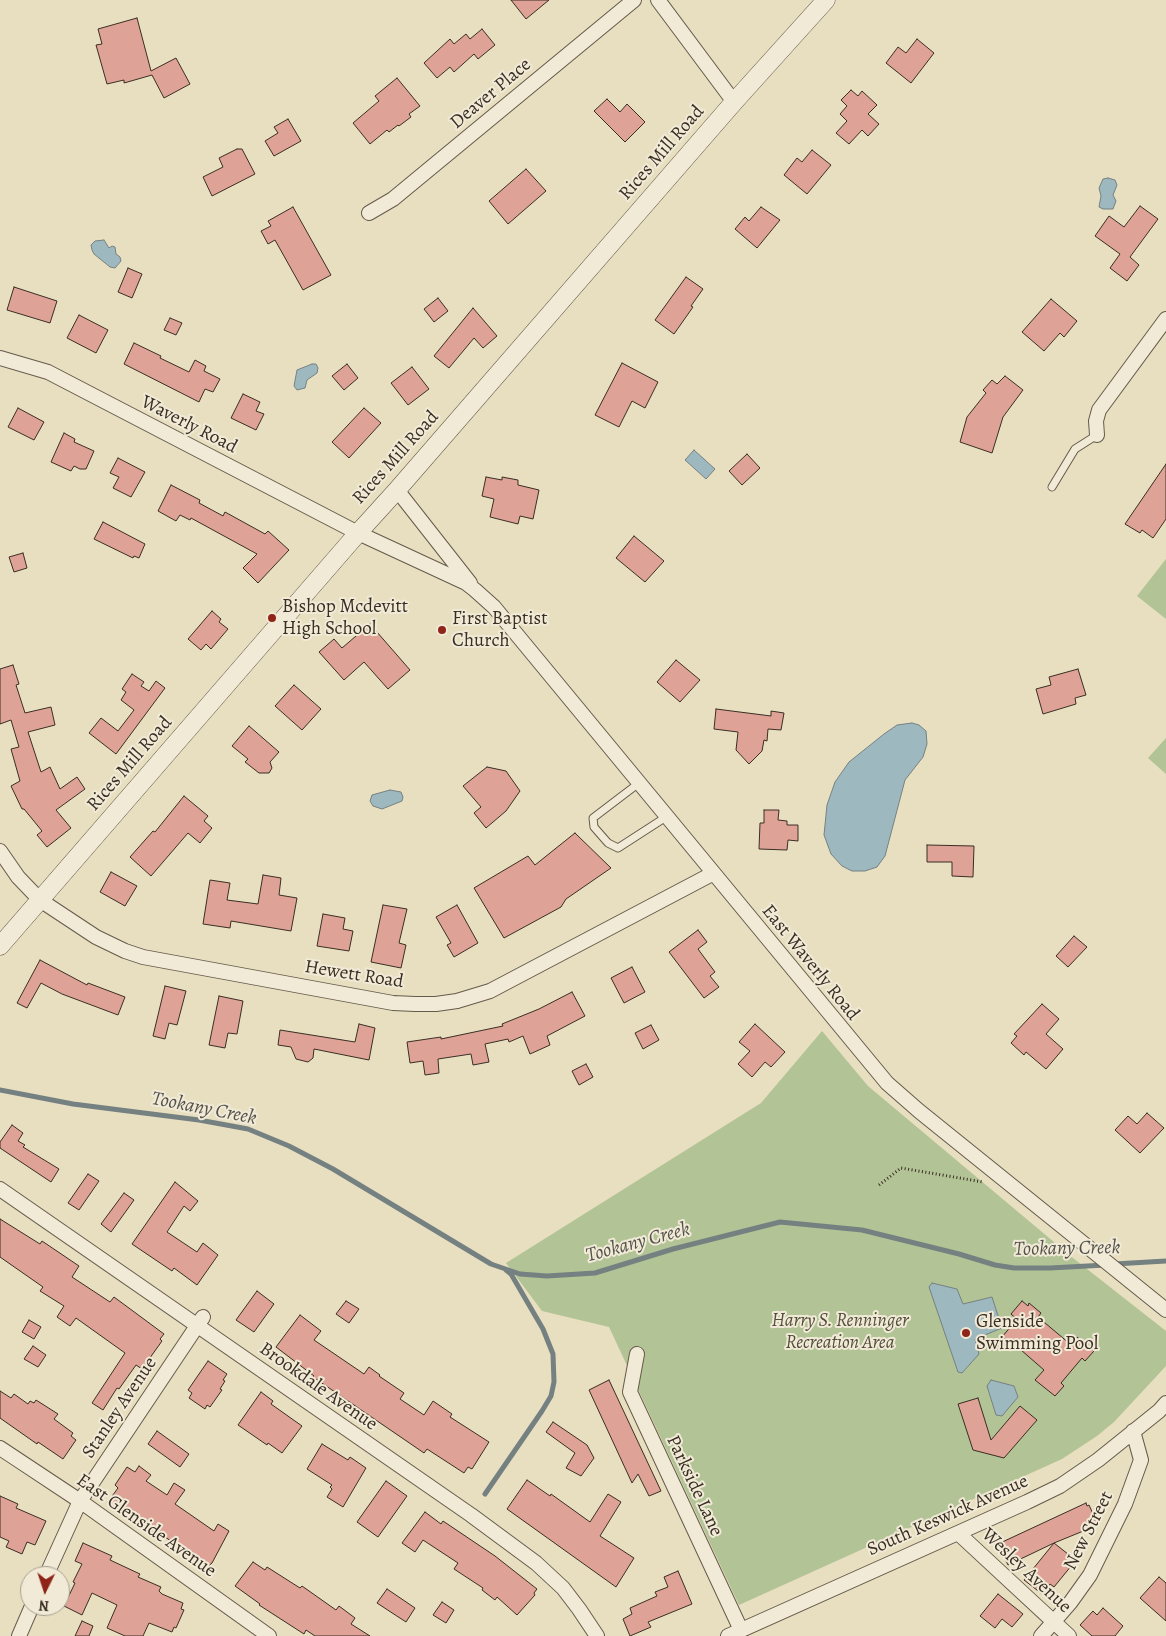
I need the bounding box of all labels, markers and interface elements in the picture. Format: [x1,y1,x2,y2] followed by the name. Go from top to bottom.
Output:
[446,54,536,134] street label: Deaver Place
[615,101,709,205] street label: Rices Mill Road
[137,391,241,459] street label: Waverly Road
[348,406,444,510] street label: Rices Mill Road
[282,596,408,640] place label: Bishop Mcdevitt High School
[452,608,547,652] place label: First Baptist Church
[266,612,278,624] marker: Bishop Mcdevitt High School
[436,624,448,636] marker: First Baptist Church
[83,712,177,816] street label: Rices Mill Road
[756,900,864,1026] street label: East Waverly Road
[303,956,405,994] street label: Hewett Road
[149,1087,259,1131] water label: Tookany Creek
[583,1218,693,1268] water label: Tookany Creek
[1014,1236,1120,1262] water label: Tookany Creek
[771,1310,909,1354] park label: Harry S. Renninger Recreation Area
[976,1311,1098,1355] place label: Glenside Swimming Pool
[960,1327,972,1339] marker: Glenside Swimming Pool
[255,1338,381,1436] street label: Brookdale Avenue
[78,1353,162,1463] street label: Stanley Avenue
[661,1432,727,1540] street label: Parkside Lane
[72,1469,220,1583] street label: East Glenside Avenue
[864,1470,1032,1562] street label: South Keswick Avenue
[1059,1488,1119,1574] street label: New Street
[976,1524,1076,1618] street label: Wesley Avenue
[20,1566,70,1616] north arrow
[38,1596,50,1615] text: N

